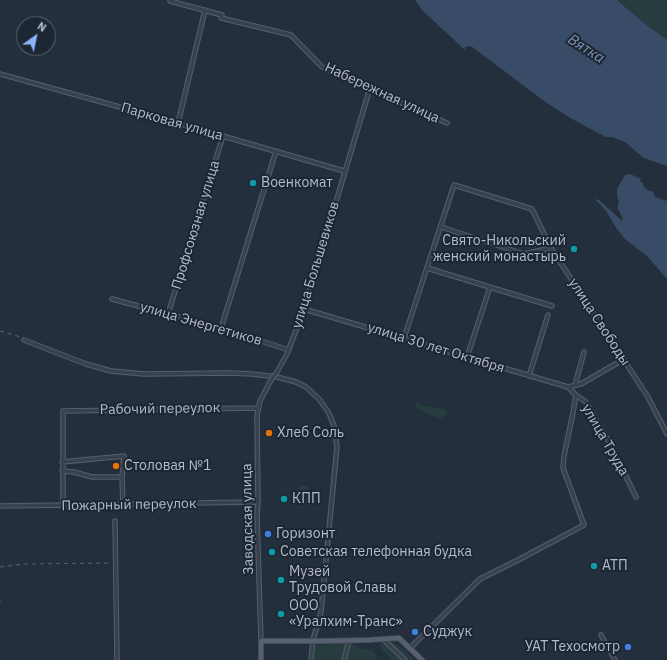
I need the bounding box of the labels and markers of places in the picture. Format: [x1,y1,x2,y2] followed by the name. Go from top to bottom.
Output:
[261,175,333,191] place label: Военкомат
[248,178,258,188] marker: Военкомат
[432,233,566,266] place label: Свято-Никольский женский монастырь
[569,244,579,254] marker: Свято-Никольский женский монастырь
[277,425,344,441] place label: Хлеб Соль
[264,428,274,438] marker: Хлеб Соль
[124,458,211,474] place label: Столовая №1
[111,461,121,471] marker: Столовая №1
[292,491,321,507] place label: КПП
[279,494,289,504] marker: КПП
[276,526,335,542] place label: Горизонт
[263,529,273,539] marker: Горизонт
[280,544,472,560] place label: Советская телефонная будка
[267,547,277,557] marker: Советская телефонная будка
[602,558,628,574] place label: АТП
[589,561,599,571] marker: АТП
[289,564,397,596] place label: Музей Трудовой Славы
[276,575,286,585] marker: Музей Трудовой Славы
[289,598,403,630] place label: ООО «Уралхим-Транс»
[276,609,286,619] marker: ООО «Уралхим-Транс»
[423,624,472,640] place label: Суджук
[410,627,420,637] marker: Суджук
[525,639,620,655] place label: УАТ Техосмотр
[623,642,633,652] marker: УАТ Техосмотр

